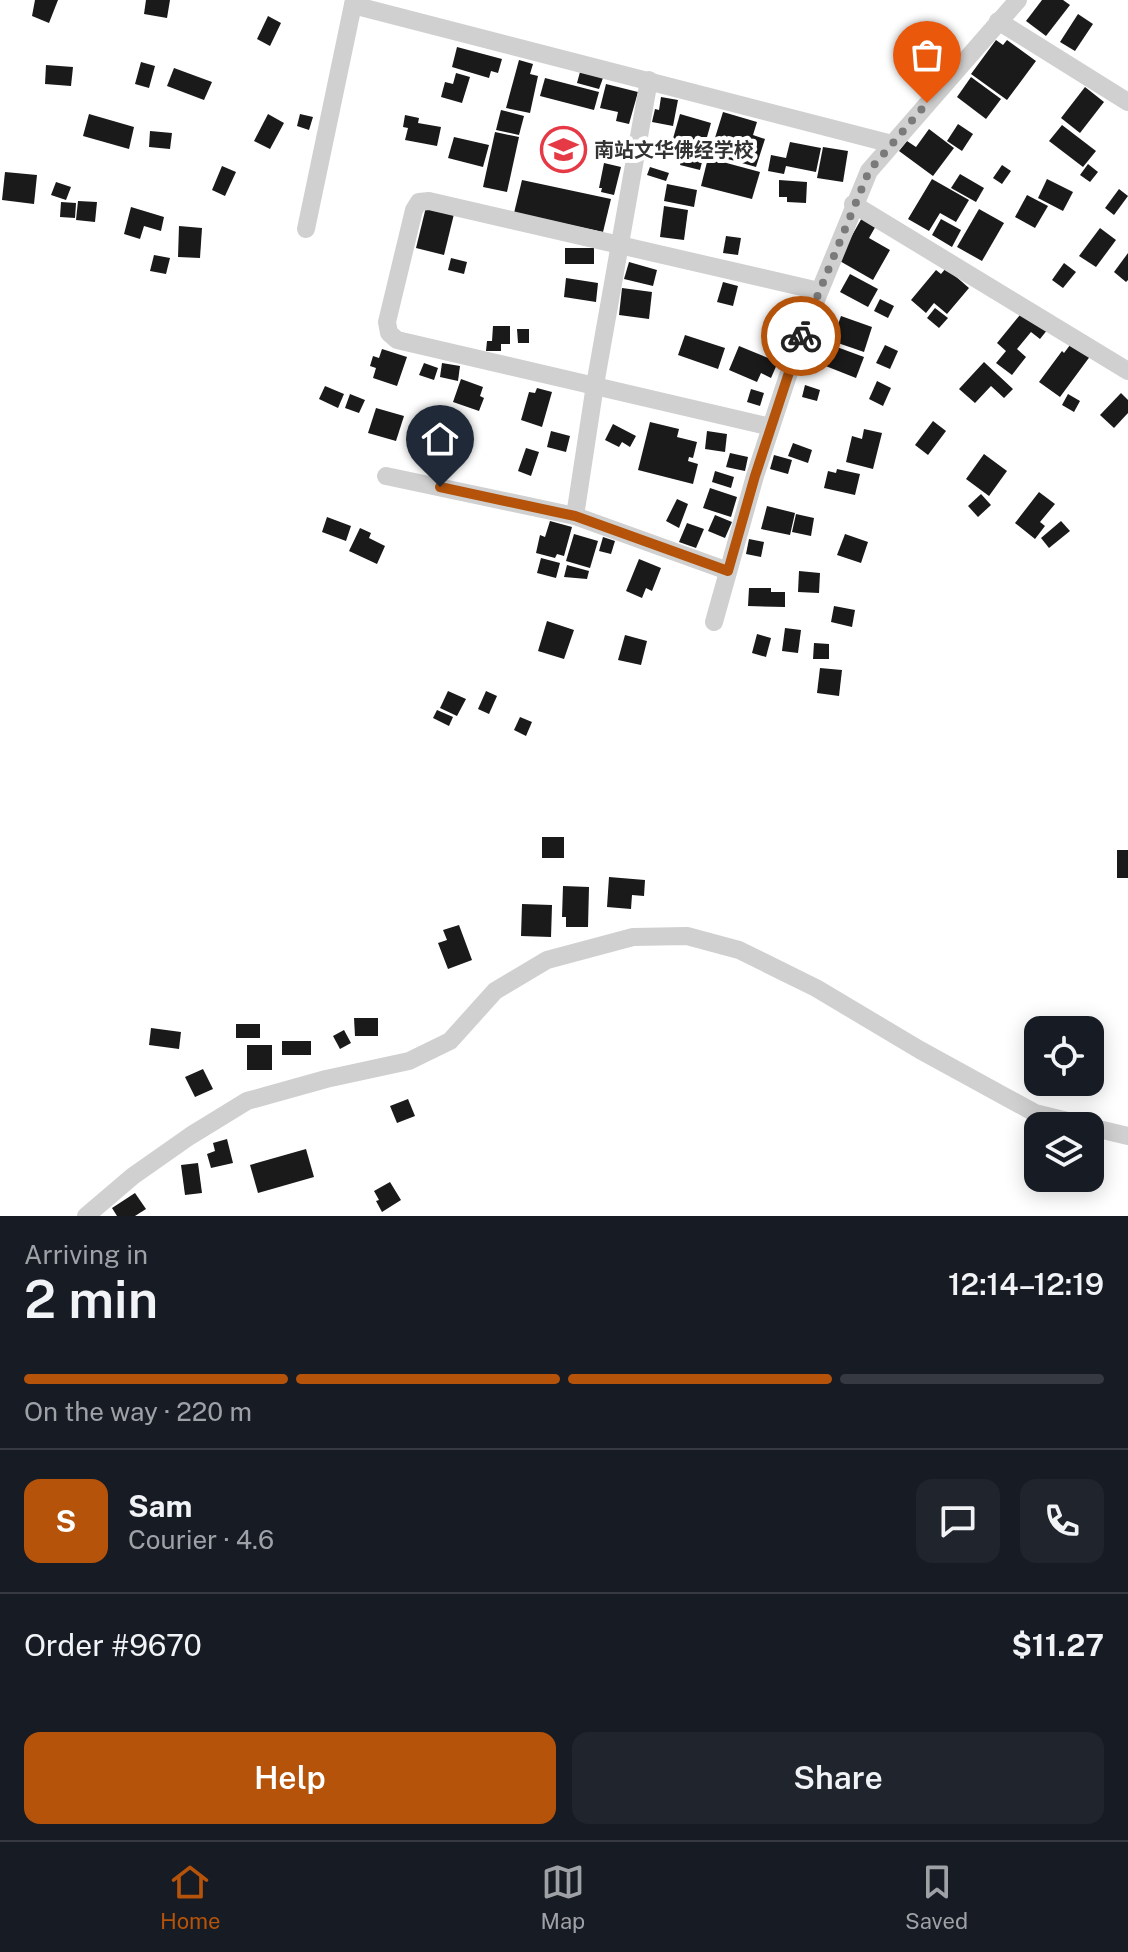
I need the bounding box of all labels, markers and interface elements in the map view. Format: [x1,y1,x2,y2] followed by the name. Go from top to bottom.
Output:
[893,21,961,103] pin
[905,33,949,77] icon: bag
[539,126,587,174] school or university icon: 南站文华佛经学校
[594,138,754,162] place label: 南站文华佛经学校
[761,296,841,376] courier
[779,314,823,358] icon: bike
[406,405,474,487] pin
[418,417,462,461] icon: home
[1024,1016,1104,1192] map controls
[1024,1016,1104,1096] button: locate
[1024,1112,1104,1192] button: layers
[24,1239,148,1270] text: Arriving in
[948,1266,1104,1302] text: 12:14–12:19
[24,1269,158,1330] text: 2 min
[24,1396,252,1427] text: On the way · 220 m
[916,1479,1000,1563] button: chat
[1020,1479,1104,1563] button: phone
[128,1488,192,1524] text: Sam
[56,1503,76,1539] text: S
[128,1524,274,1555] text: Courier · 4.6
[24,1627,202,1663] text: Order #9670
[1011,1627,1104,1663] text: $11.27
[24,1732,556,1824] button: Help
[572,1732,1104,1824] button: Share
[160,1860,221,1934] tab: Home
[541,1860,585,1934] tab: Map
[905,1860,968,1934] tab: Saved

